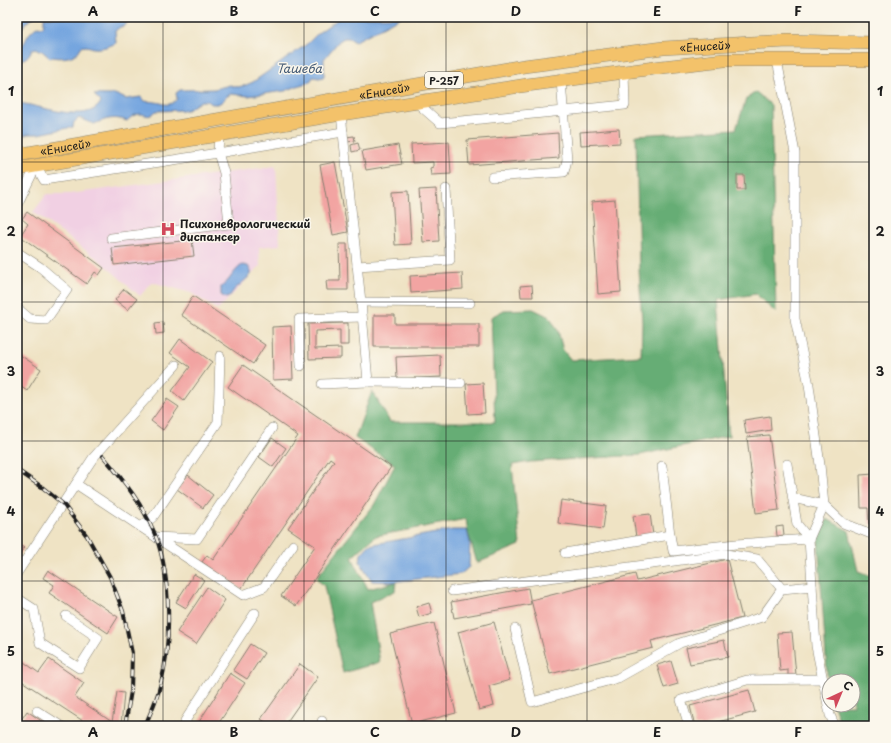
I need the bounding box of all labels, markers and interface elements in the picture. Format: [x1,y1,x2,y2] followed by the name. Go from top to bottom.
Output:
[88,1,98,20] text: A
[230,1,239,20] text: B
[370,1,380,20] text: C
[511,1,521,20] text: D
[653,1,661,20] text: E
[794,1,802,20] text: F
[679,36,731,56] street label: «Енисей»
[276,59,322,77] water label: Ташеба
[425,72,463,88] road number: Р-257
[358,78,411,103] street label: «Енисей»
[8,81,14,100] text: 1
[877,81,883,100] text: 1
[39,134,92,159] street label: «Енисей»
[180,215,310,245] place label: Психоневрологический диспансер
[159,220,177,238] hospital icon: Психоневрологический диспансер
[6,221,16,240] text: 2
[875,221,885,240] text: 2
[7,361,16,380] text: 3
[876,361,885,380] text: 3
[7,501,16,520] text: 4
[876,501,885,520] text: 4
[7,641,15,660] text: 5
[876,641,884,660] text: 5
[821,673,861,713] north arrow
[839,676,857,694] text: С
[88,722,98,741] text: A
[230,722,239,741] text: B
[370,722,380,741] text: C
[511,722,521,741] text: D
[653,722,661,741] text: E
[794,722,802,741] text: F

